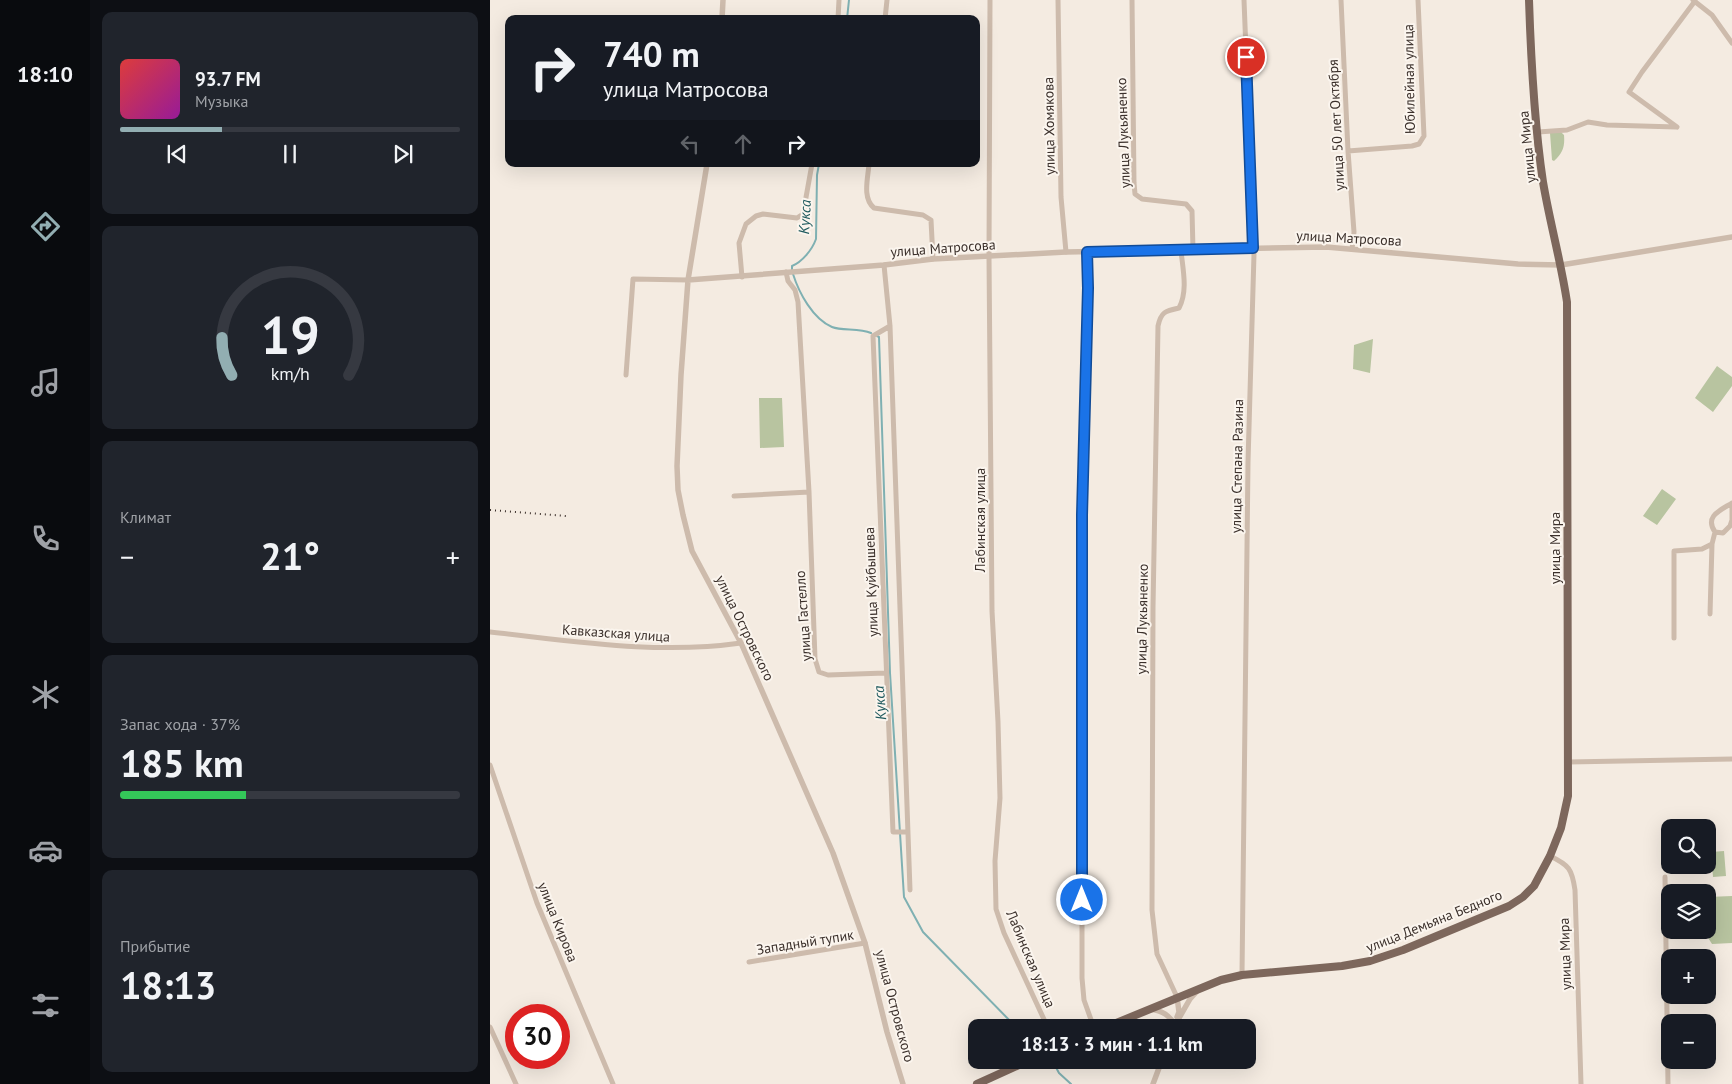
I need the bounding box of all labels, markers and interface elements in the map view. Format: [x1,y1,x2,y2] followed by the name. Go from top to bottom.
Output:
[1399,24,1419,134] street label: Юбилейная улица
[603,31,700,77] text: 740 m
[520,35,585,100] icon: right
[1225,36,1267,78] pin
[1232,43,1260,71] icon: arrive
[1324,59,1348,191] street label: улица 50 лет Октября
[17,60,73,88] text: 18:10
[195,67,261,91] text: 93.7 FM
[603,75,769,103] text: улица Матросова
[1039,77,1059,175] street label: улица Хомякова
[1112,77,1134,189] street label: улица Лукьяненко
[195,91,248,111] text: Музыка
[1514,110,1540,184] street label: улица Мира
[676,130,704,158] icon: left
[729,130,757,158] icon: ahead
[782,130,810,158] icon: right
[163,140,191,168] icon: previous
[276,140,304,168] icon: pause
[389,140,417,168] icon: next
[794,199,815,235] water label: Кукса
[28,209,63,244] icon: directions
[1296,226,1402,250] street label: улица Матросова
[890,235,996,261] street label: улица Матросова
[261,301,319,368] text: 19
[270,362,310,385] text: km/h
[28,365,63,400] icon: music
[1227,399,1247,533] street label: улица Степана Разина
[971,468,989,573] street label: Лабинская улица
[120,507,171,527] text: Климат
[1546,512,1564,584] street label: улица Мира
[28,521,63,556] icon: phone
[860,527,882,637] street label: улица Куйбышева
[260,531,320,580] text: 21°
[120,538,134,575] text: −
[446,538,460,575] text: +
[1132,564,1152,674] street label: улица Лукьяненко
[791,570,815,662] street label: улица Гастелло
[712,572,778,684] street label: улица Островского
[561,620,671,646] street label: Кавказская улица
[28,677,63,712] icon: climate
[869,685,890,721] water label: Кукса
[120,714,240,734] text: Запас хода · 37%
[120,738,244,787] text: 185 km
[1661,819,1716,1069] map controls
[1661,819,1716,874] button: search
[28,833,63,868] icon: car
[1055,873,1107,925] position arrow
[534,879,582,965] street label: улица Кирова
[1661,884,1716,939] button: layers
[1363,885,1505,957] street label: улица Демьяна Бедного
[1002,907,1060,1011] street label: Лабинская улица
[1555,917,1575,991] street label: улица Мира
[755,925,855,959] street label: Западный тупик
[120,936,190,956] text: Прибытие
[871,948,919,1064] street label: улица Островского
[1661,949,1716,1004] button: +
[120,960,216,1009] text: 18:13
[28,988,63,1023] icon: filters
[505,1004,570,1069] speed limit sign: 30
[1661,1014,1716,1069] button: −
[1021,1032,1203,1056] text: 18:13 · 3 мин · 1.1 km

